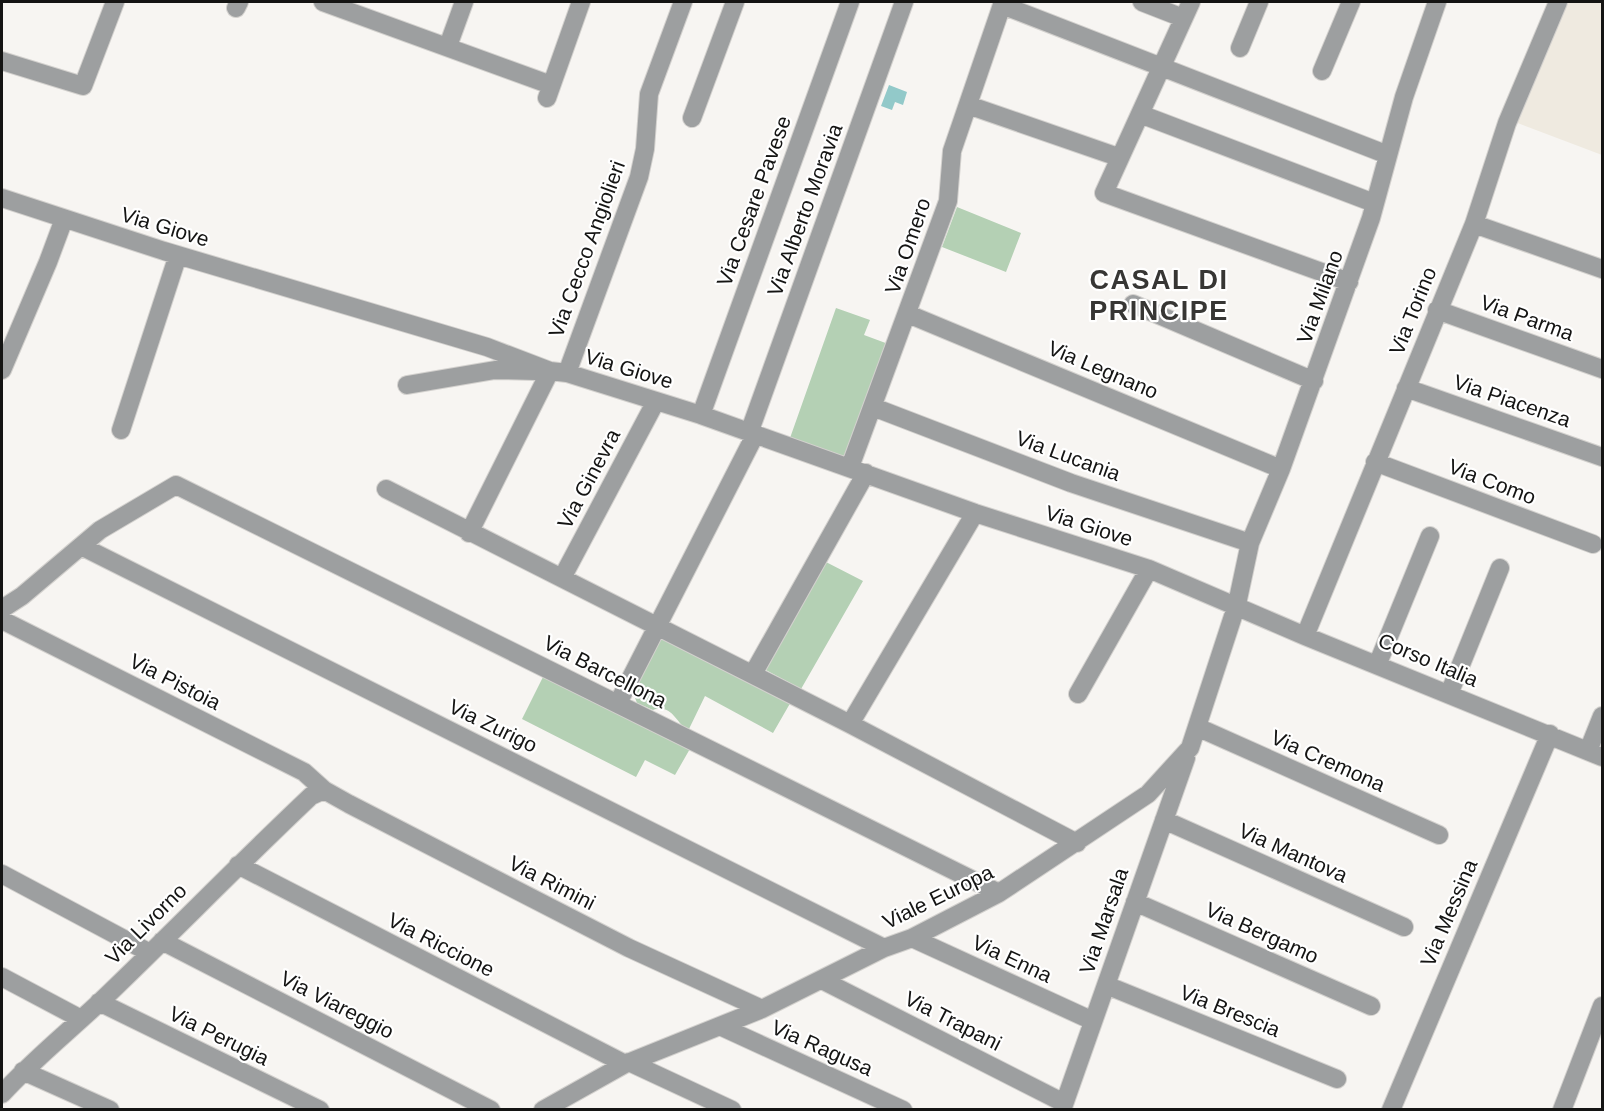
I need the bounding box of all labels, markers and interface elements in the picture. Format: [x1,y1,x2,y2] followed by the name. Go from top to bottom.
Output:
[712,113,795,289] street label: Via Cesare Pavese
[763,120,847,299] street label: Via Alberto Moravia
[544,157,629,340] street label: Via Cecco Angiolieri
[880,195,935,297] street label: Via Omero
[118,202,212,251] street label: Via Giove
[1292,247,1347,347] street label: Via Milano
[1385,264,1441,358] street label: Via Torino
[1089,265,1229,326] district label: CASAL DI PRINCIPE
[1477,290,1577,345] street label: Via Parma
[1045,336,1162,403] street label: Via Legnano
[582,344,676,393] street label: Via Giove
[1451,370,1574,431] street label: Via Piacenza
[553,425,625,532] street label: Via Ginevra
[1013,426,1124,485] street label: Via Lucania
[1445,454,1539,509] street label: Via Como
[1042,501,1136,550] street label: Via Giove
[1375,628,1482,691] street label: Corso Italia
[540,631,671,713] street label: Via Barcellona
[126,649,225,714] street label: Via Pistoia
[445,694,541,757] street label: Via Zurigo
[1268,725,1389,796] street label: Via Cremona
[1235,818,1351,887] street label: Via Mantova
[505,851,599,914] street label: Via Rimini
[1416,856,1482,970] street label: Via Messina
[879,860,997,933] street label: Viale Europa
[1075,865,1132,977] street label: Via Marsala
[101,879,191,969] street label: Via Livorno
[1202,897,1322,968] street label: Via Bergamo
[384,908,498,981] street label: Via Riccione
[969,930,1056,987] street label: Via Enna
[277,966,398,1043] street label: Via Viareggio
[1177,980,1284,1041] street label: Via Brescia
[901,986,1006,1055] street label: Via Trapani
[166,1001,273,1070] street label: Via Perugia
[768,1015,877,1080] street label: Via Ragusa

